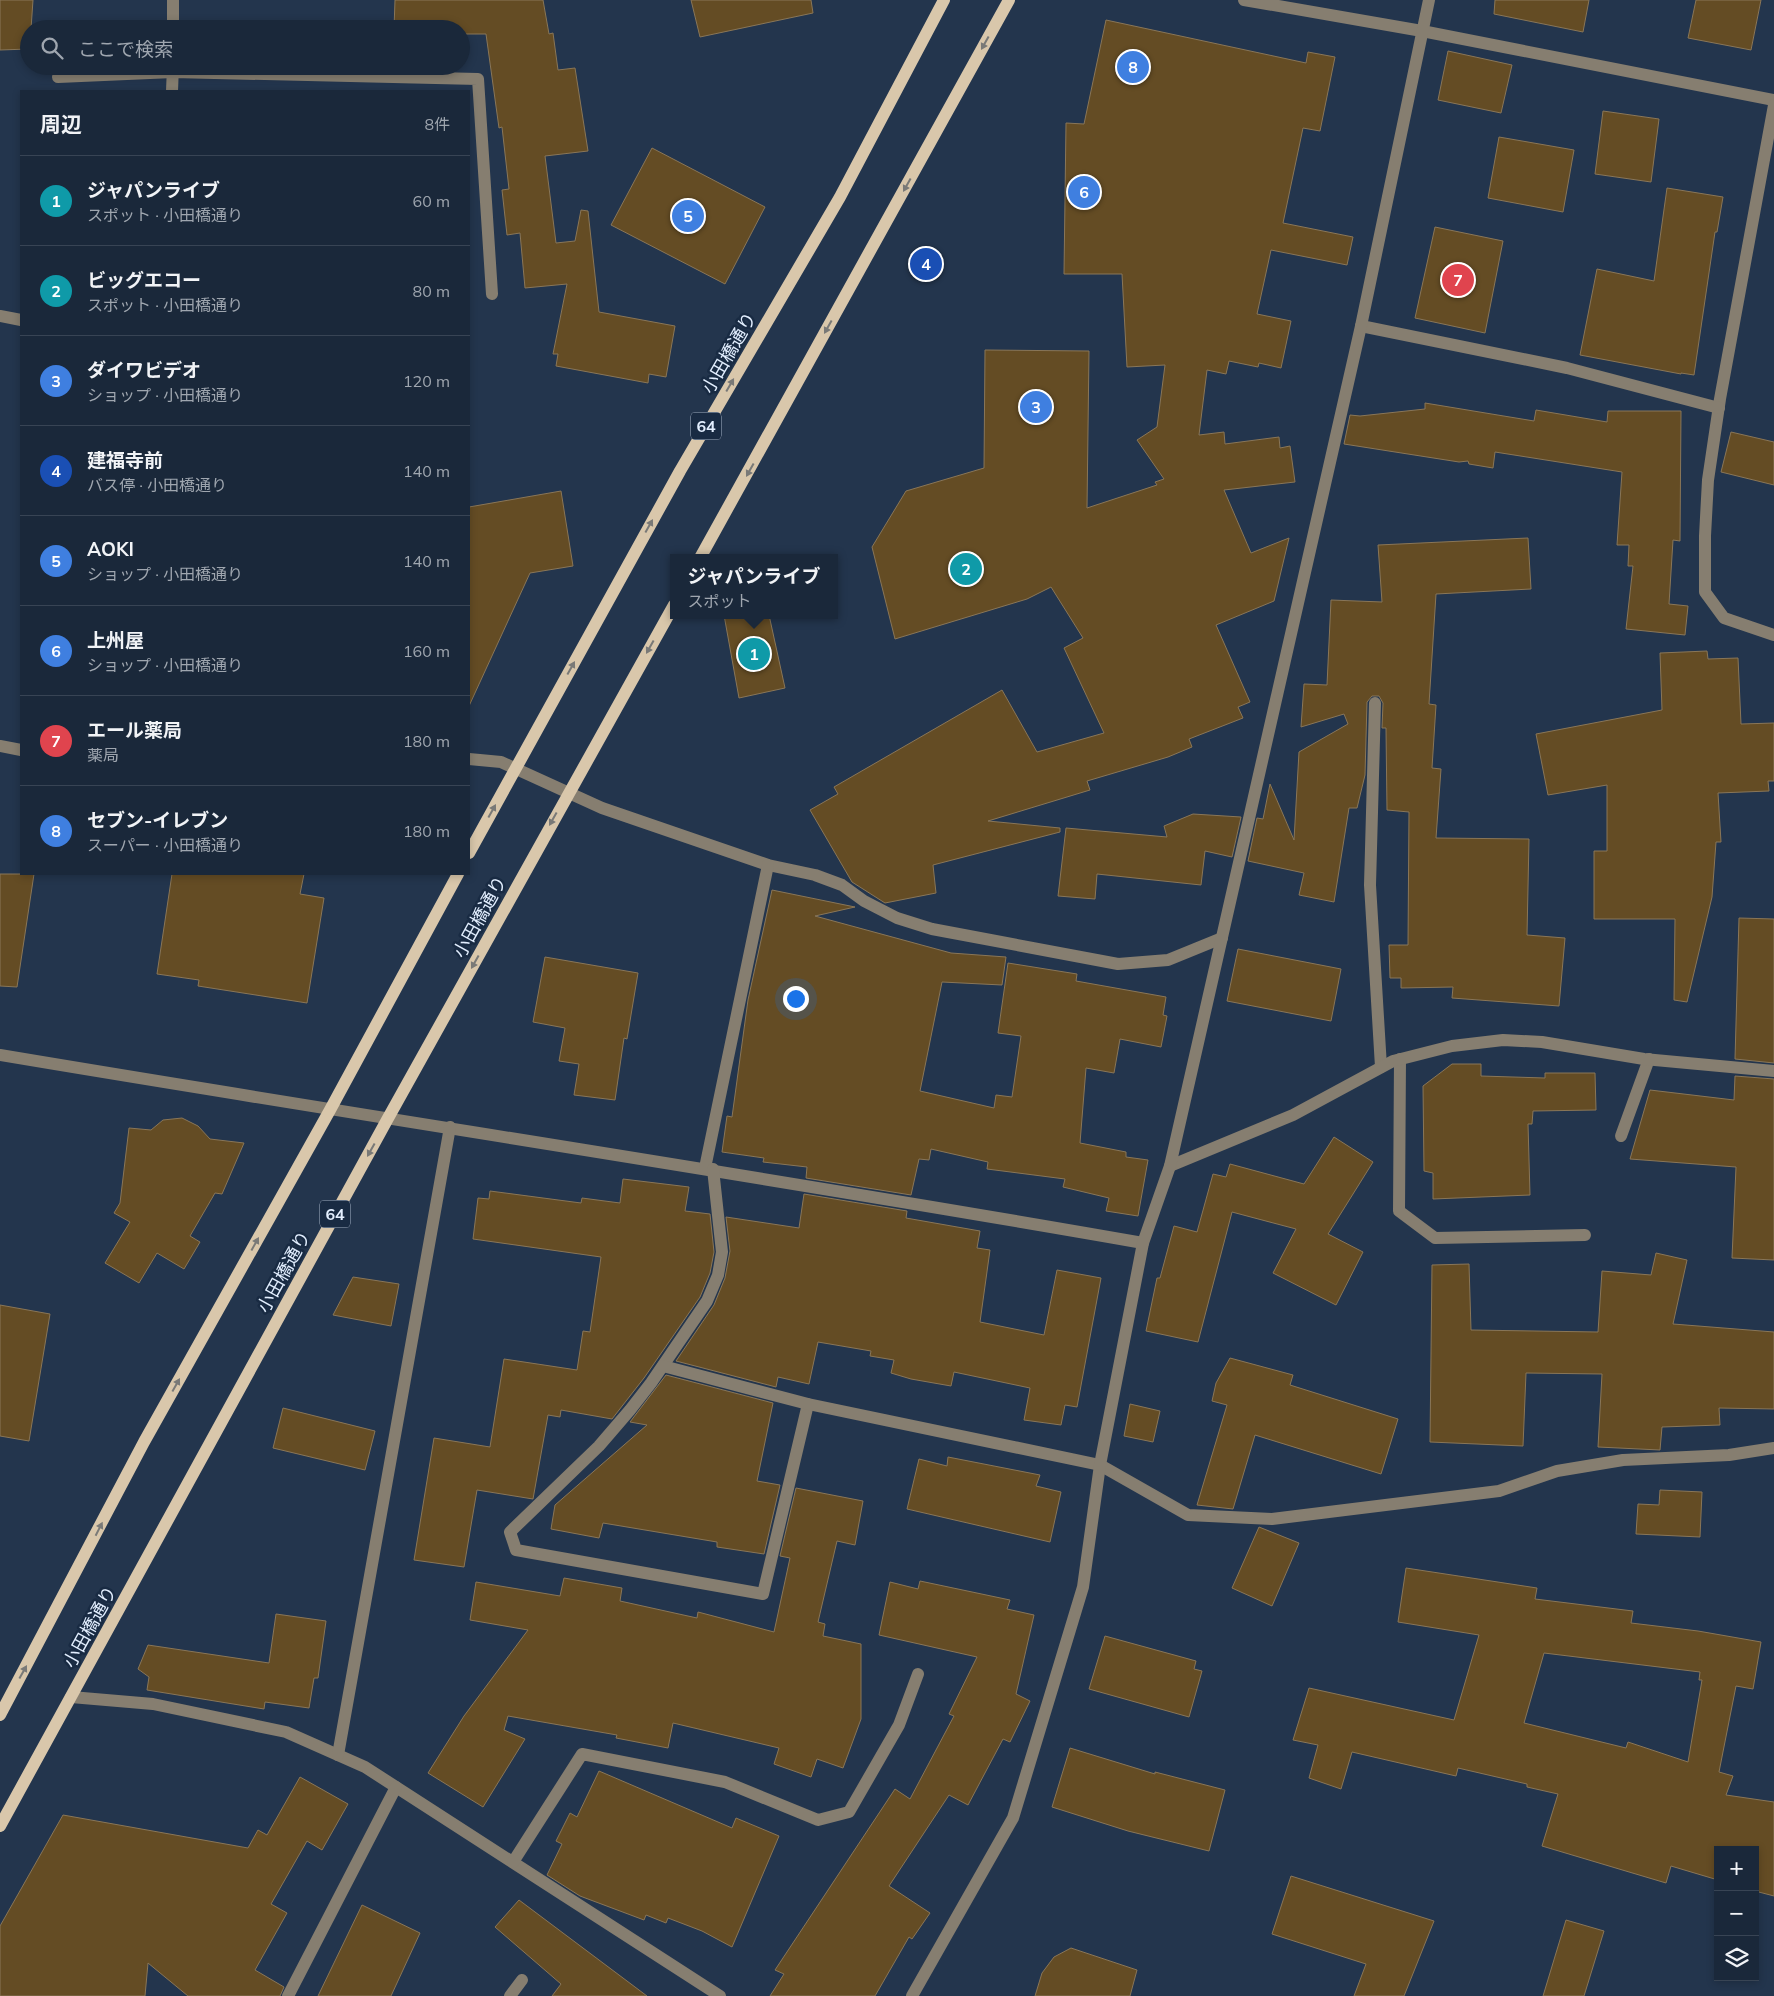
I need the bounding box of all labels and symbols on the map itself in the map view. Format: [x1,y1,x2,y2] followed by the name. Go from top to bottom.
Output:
[981,35,989,50] one-way arrow
[1117,48,1149,86] pin: 8
[1068,173,1100,211] pin: 6
[902,178,911,192] one-way arrow
[672,197,704,235] pin: 5
[910,245,942,283] pin: 4
[1442,261,1474,299] pin: 7
[696,308,761,397] street label: 小田橋通り
[824,320,832,335] one-way arrow
[726,378,734,392] one-way arrow
[1020,388,1052,426] pin: 3
[691,412,721,440] road number: 64
[745,463,754,476] one-way arrow
[645,519,653,533] one-way arrow
[950,550,982,588] pin: 2
[738,635,770,673] pin: 1
[646,640,654,654] one-way arrow
[566,662,575,675] one-way arrow
[488,803,496,818] one-way arrow
[549,813,558,826] one-way arrow
[448,872,511,962] street label: 小田橋通り
[471,954,479,969] one-way arrow
[783,986,809,1012] your location
[367,1142,375,1157] one-way arrow
[320,1200,350,1228] road number: 64
[252,1227,315,1317] street label: 小田橋通り
[251,1237,260,1250] one-way arrow
[172,1378,180,1393] one-way arrow
[95,1521,103,1536] one-way arrow
[58,1582,121,1672] street label: 小田橋通り
[19,1666,28,1679] one-way arrow

